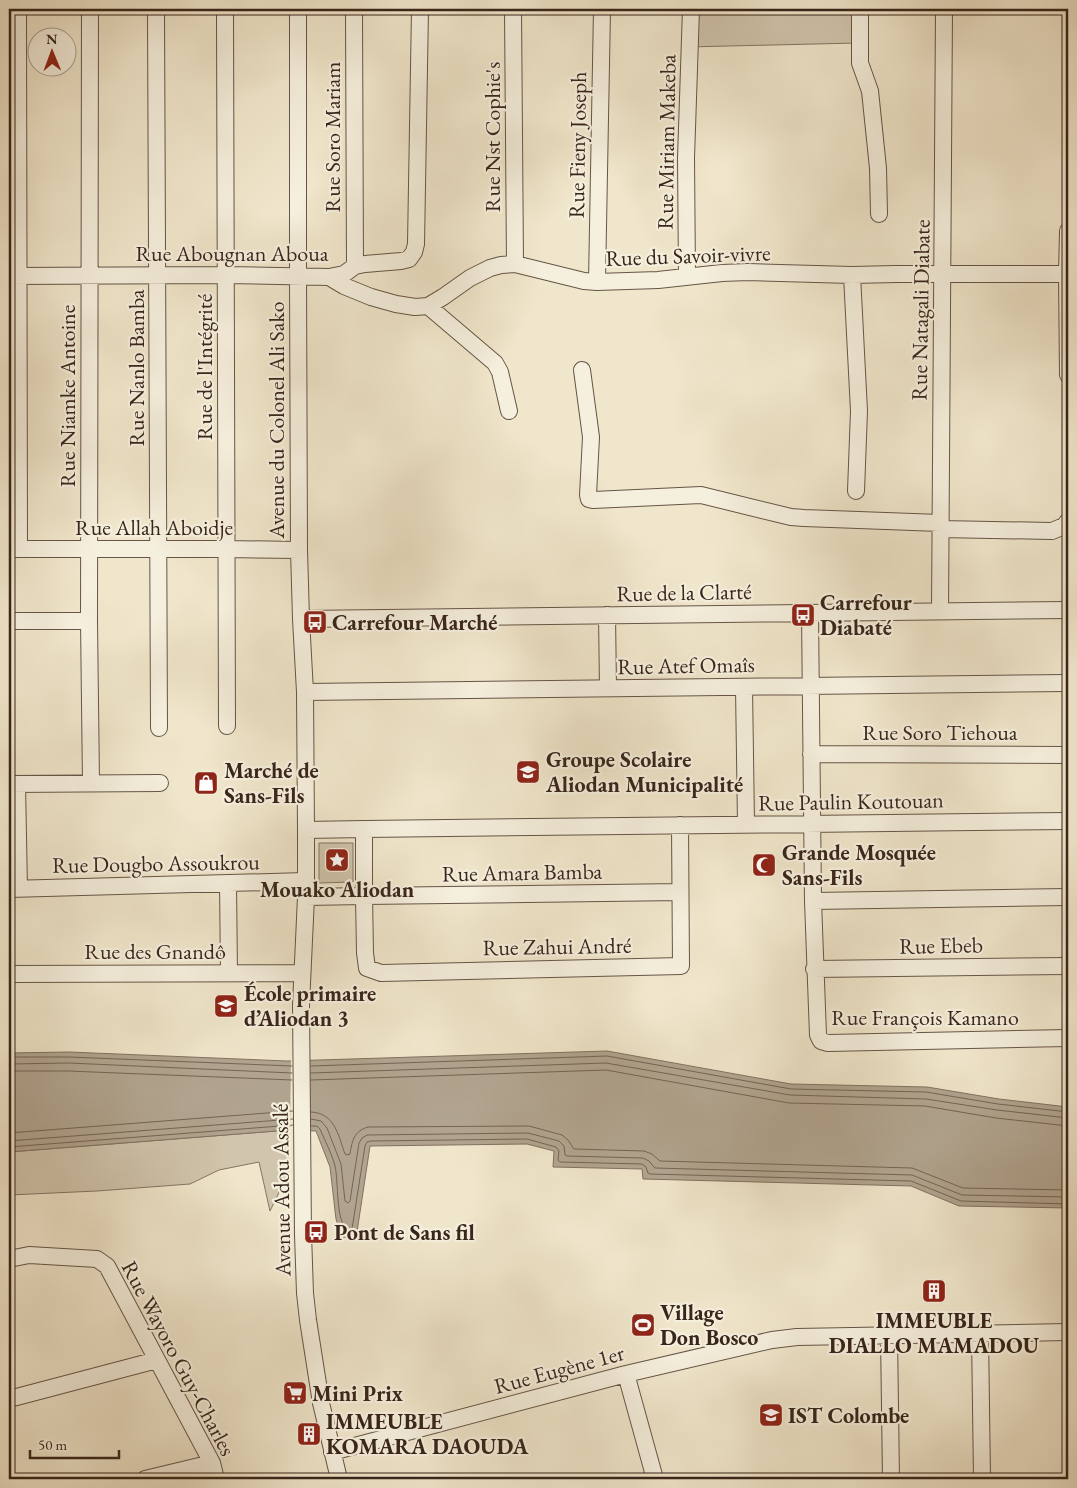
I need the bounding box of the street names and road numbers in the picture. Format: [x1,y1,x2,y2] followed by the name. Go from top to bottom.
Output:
[650,54,683,230] street label: Rue Miriam Makeba
[318,62,347,212] street label: Rue Soro Mariam
[478,62,507,212] street label: Rue Nst Cophie's
[562,71,593,219] street label: Rue Fieny Joseph
[904,219,937,401] street label: Rue Natagali Diabate
[605,238,772,273] street label: Rue du Savoir-vivre
[135,239,329,268] street label: Rue Abougnan Aboua
[122,289,151,447] street label: Rue Nanlo Bamba
[190,293,219,440] street label: Rue de l'Intégrité
[262,301,291,540] street label: Avenue du Colonel Ali Sako
[53,304,82,487] street label: Rue Niamke Antoine
[75,513,233,542] street label: Rue Allah Aboidje
[616,577,752,608] street label: Rue de la Clarté
[617,650,755,681] street label: Rue Atef Omaîs
[862,718,1018,747] street label: Rue Soro Tiehoua
[758,785,944,818] street label: Rue Paulin Koutouan
[52,847,260,880] street label: Rue Dougbo Assoukrou
[442,857,603,888] street label: Rue Amara Bamba
[899,930,983,961] street label: Rue Ebeb
[482,931,632,962] street label: Rue Zahui André
[84,937,226,966] street label: Rue des Gnandô
[831,1003,1019,1032] street label: Rue François Kamano
[265,1103,298,1278] street label: Avenue Adou Assalé
[115,1256,242,1461] street label: Rue Wayoro Guy-Charles
[491,1338,628,1401] street label: Rue Eugène 1er

